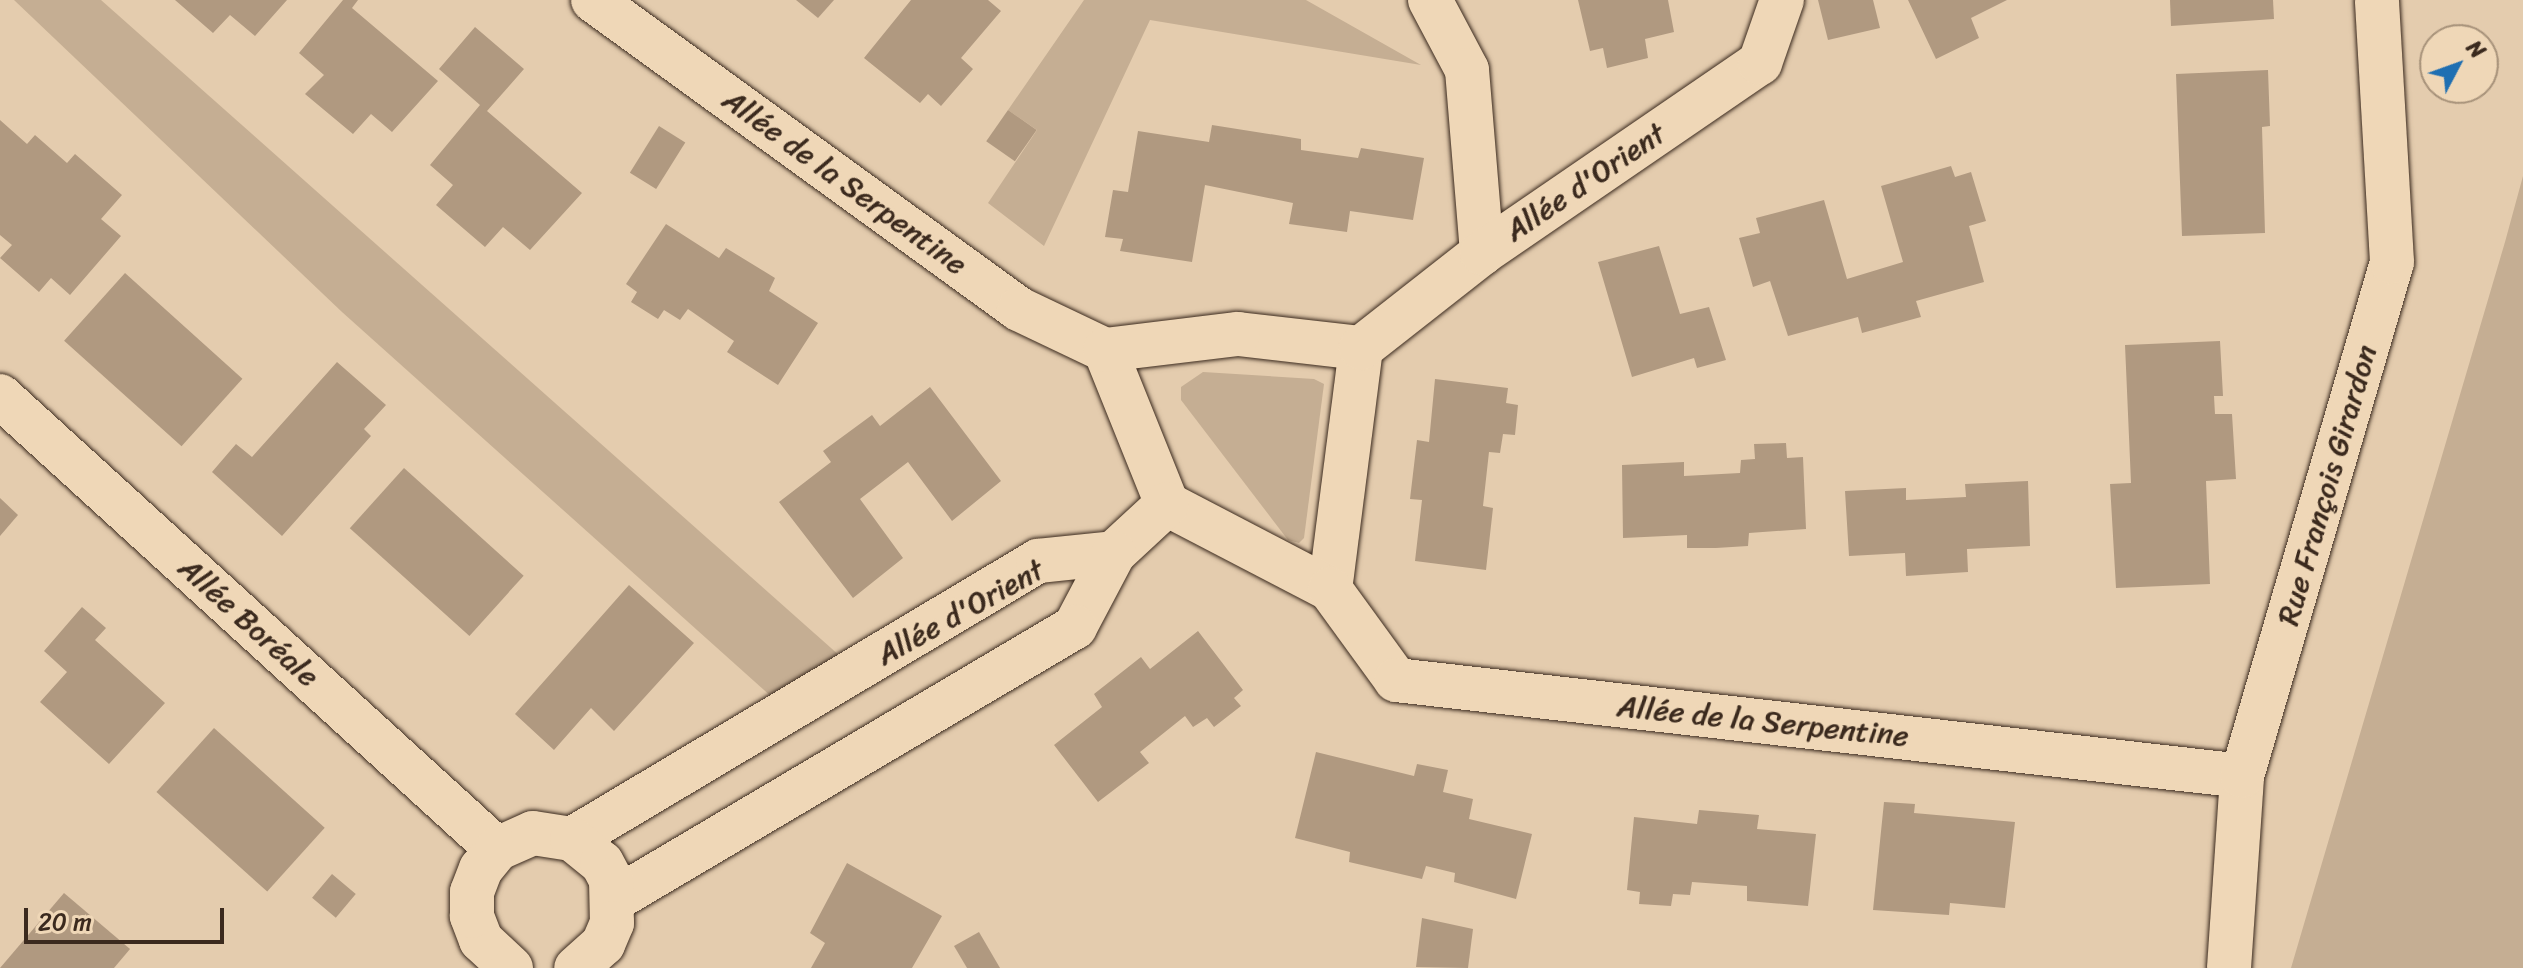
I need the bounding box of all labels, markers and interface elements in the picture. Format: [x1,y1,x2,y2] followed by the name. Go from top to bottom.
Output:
[2419,24,2499,104] north arrow
[2456,31,2496,68] text: N
[716,81,974,283] street label: Allée de la Serpentine
[1497,115,1673,249] street label: Allée d'Orient
[2270,341,2384,629] street label: Rue François Girardon
[172,550,326,694] street label: Allée Boréale
[869,551,1051,673] street label: Allée d'Orient
[1615,688,1911,754] street label: Allée de la Serpentine
[28,892,228,942] scale bar
[38,901,92,943] text: 20 m

